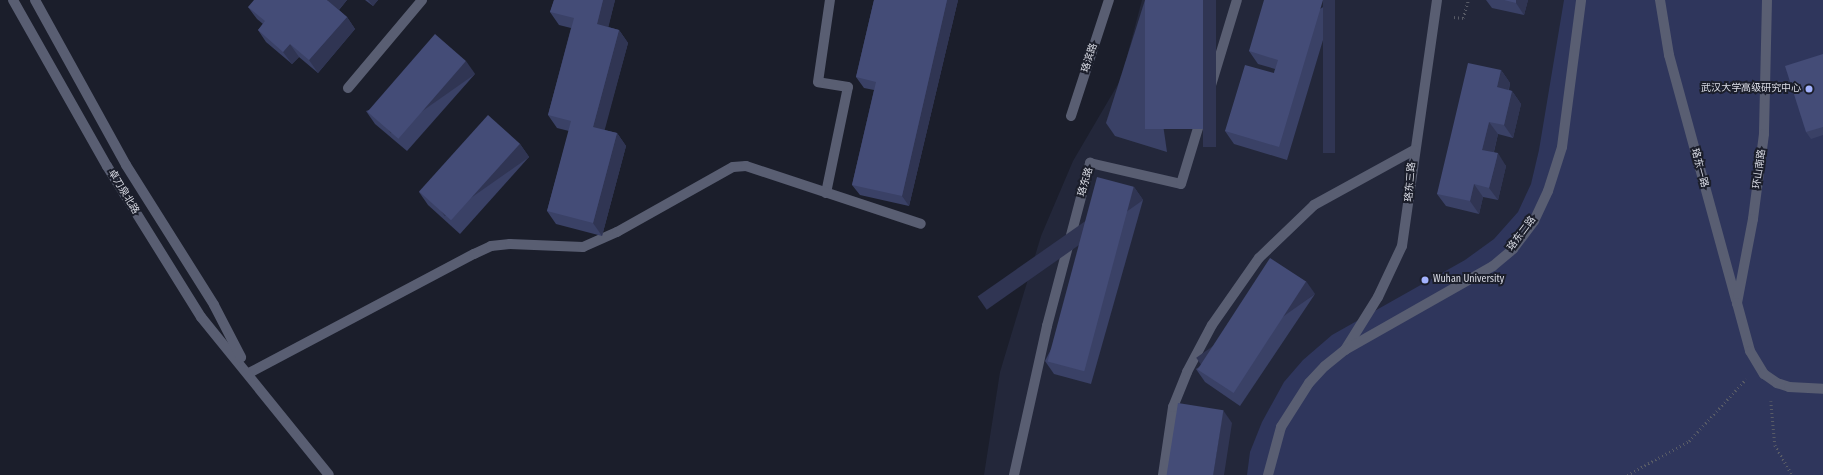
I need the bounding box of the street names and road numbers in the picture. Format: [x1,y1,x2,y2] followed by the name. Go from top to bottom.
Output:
[1080,42,1100,74] street label: 珞滨路
[1688,147,1710,189] street label: 珞东一路
[1751,148,1769,190] street label: 环山南路
[1403,162,1419,202] street label: 珞东三路
[1076,166,1096,198] street label: 珞东路
[105,167,141,217] street label: 卓刀泉北路
[1505,214,1539,254] street label: 珞东二路

